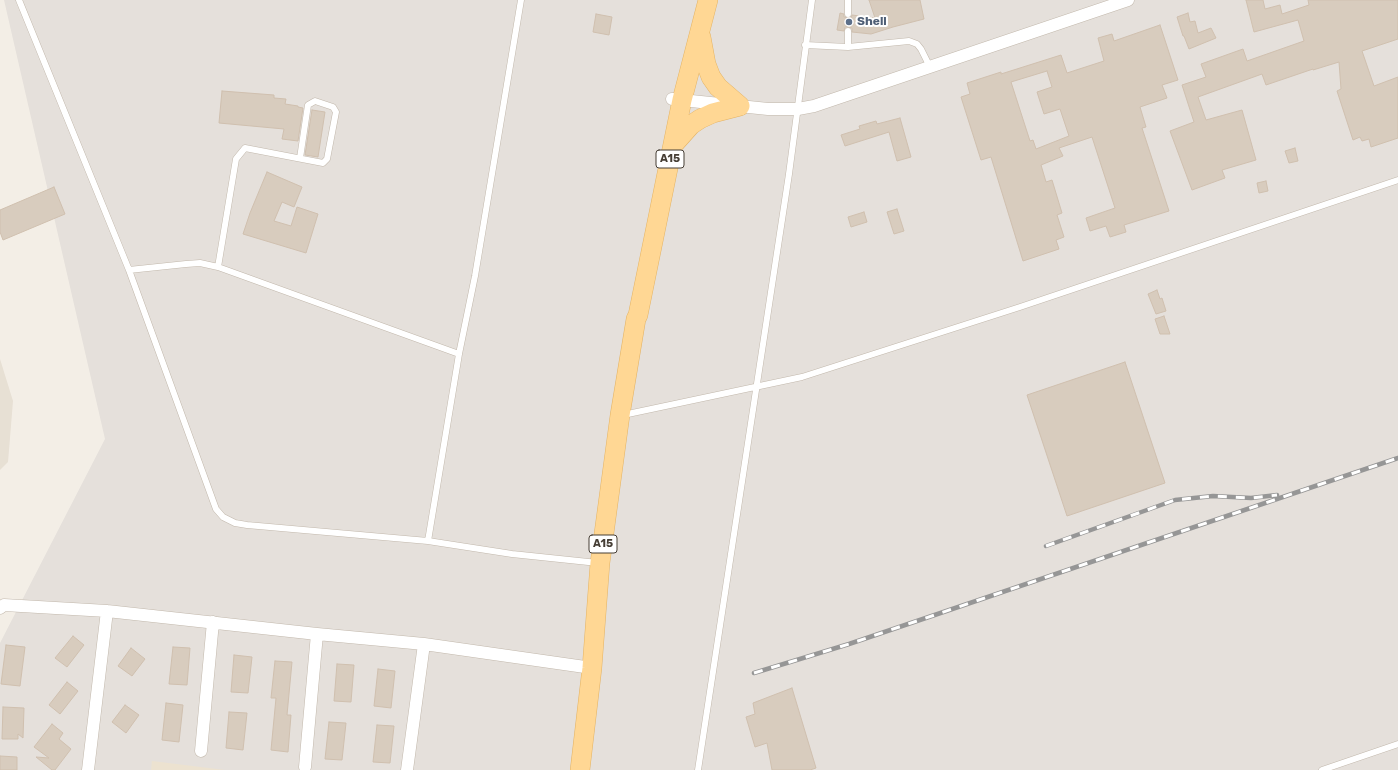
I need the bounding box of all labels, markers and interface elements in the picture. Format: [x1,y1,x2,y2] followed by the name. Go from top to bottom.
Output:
[857,15,887,29] place label: Shell
[844,17,854,27] marker: Shell
[656,150,684,168] road number: A15
[589,535,617,553] road number: A15

